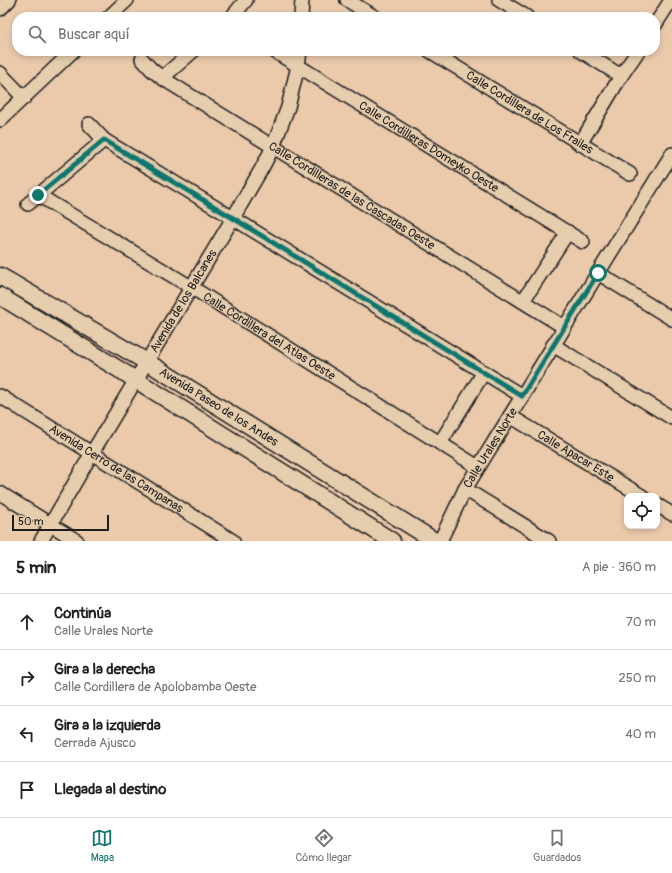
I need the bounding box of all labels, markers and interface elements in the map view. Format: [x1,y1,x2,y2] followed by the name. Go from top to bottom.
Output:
[12,12,660,56] search box
[26,23,48,45] icon: search
[58,25,130,44] text: Buscar aquí
[463,68,597,157] street label: Calle Cordillera de Los Frailes
[356,98,502,196] street label: Calle Cordilleras Domeyko Oeste
[266,138,438,253] street label: Calle Cordilleras de las Cascadas Oeste
[29,186,47,204] route end
[146,246,220,355] street label: Avenida de los Balcanes
[589,264,607,282] route start
[200,289,338,383] street label: Calle Cordillera del Atlas Oeste
[157,364,282,450] street label: Avenida Paseo de los Andes
[460,405,521,491] street label: Calle Urales Norte
[46,421,187,516] street label: Avenida Cerro de las Campanas
[535,427,617,485] street label: Calle Apacar Este
[624,493,660,529] map controls
[624,493,660,529] button: locate
[12,513,109,532] scale bar
[18,515,44,528] text: 50 m
[16,557,56,578] text: 5 min
[582,559,656,575] text: A pie · 360 m
[54,604,111,623] text: Continúa
[16,611,38,633] icon: ahead
[626,614,656,630] text: 70 m
[54,623,153,639] text: Calle Urales Norte
[54,660,155,679] text: Gira a la derecha
[16,667,38,689] icon: right
[618,670,656,686] text: 250 m
[54,679,256,695] text: Calle Cordillera de Apolobamba Oeste
[54,716,161,735] text: Gira a la izquierda
[16,723,38,745] icon: left
[625,726,656,742] text: 40 m
[54,735,136,751] text: Cerrada Ajusco
[16,779,38,801] icon: arrive
[54,780,166,799] text: Llegada al destino
[91,827,114,864] tab: Mapa
[296,827,352,864] tab: Cómo llegar
[533,827,581,864] tab: Guardados

